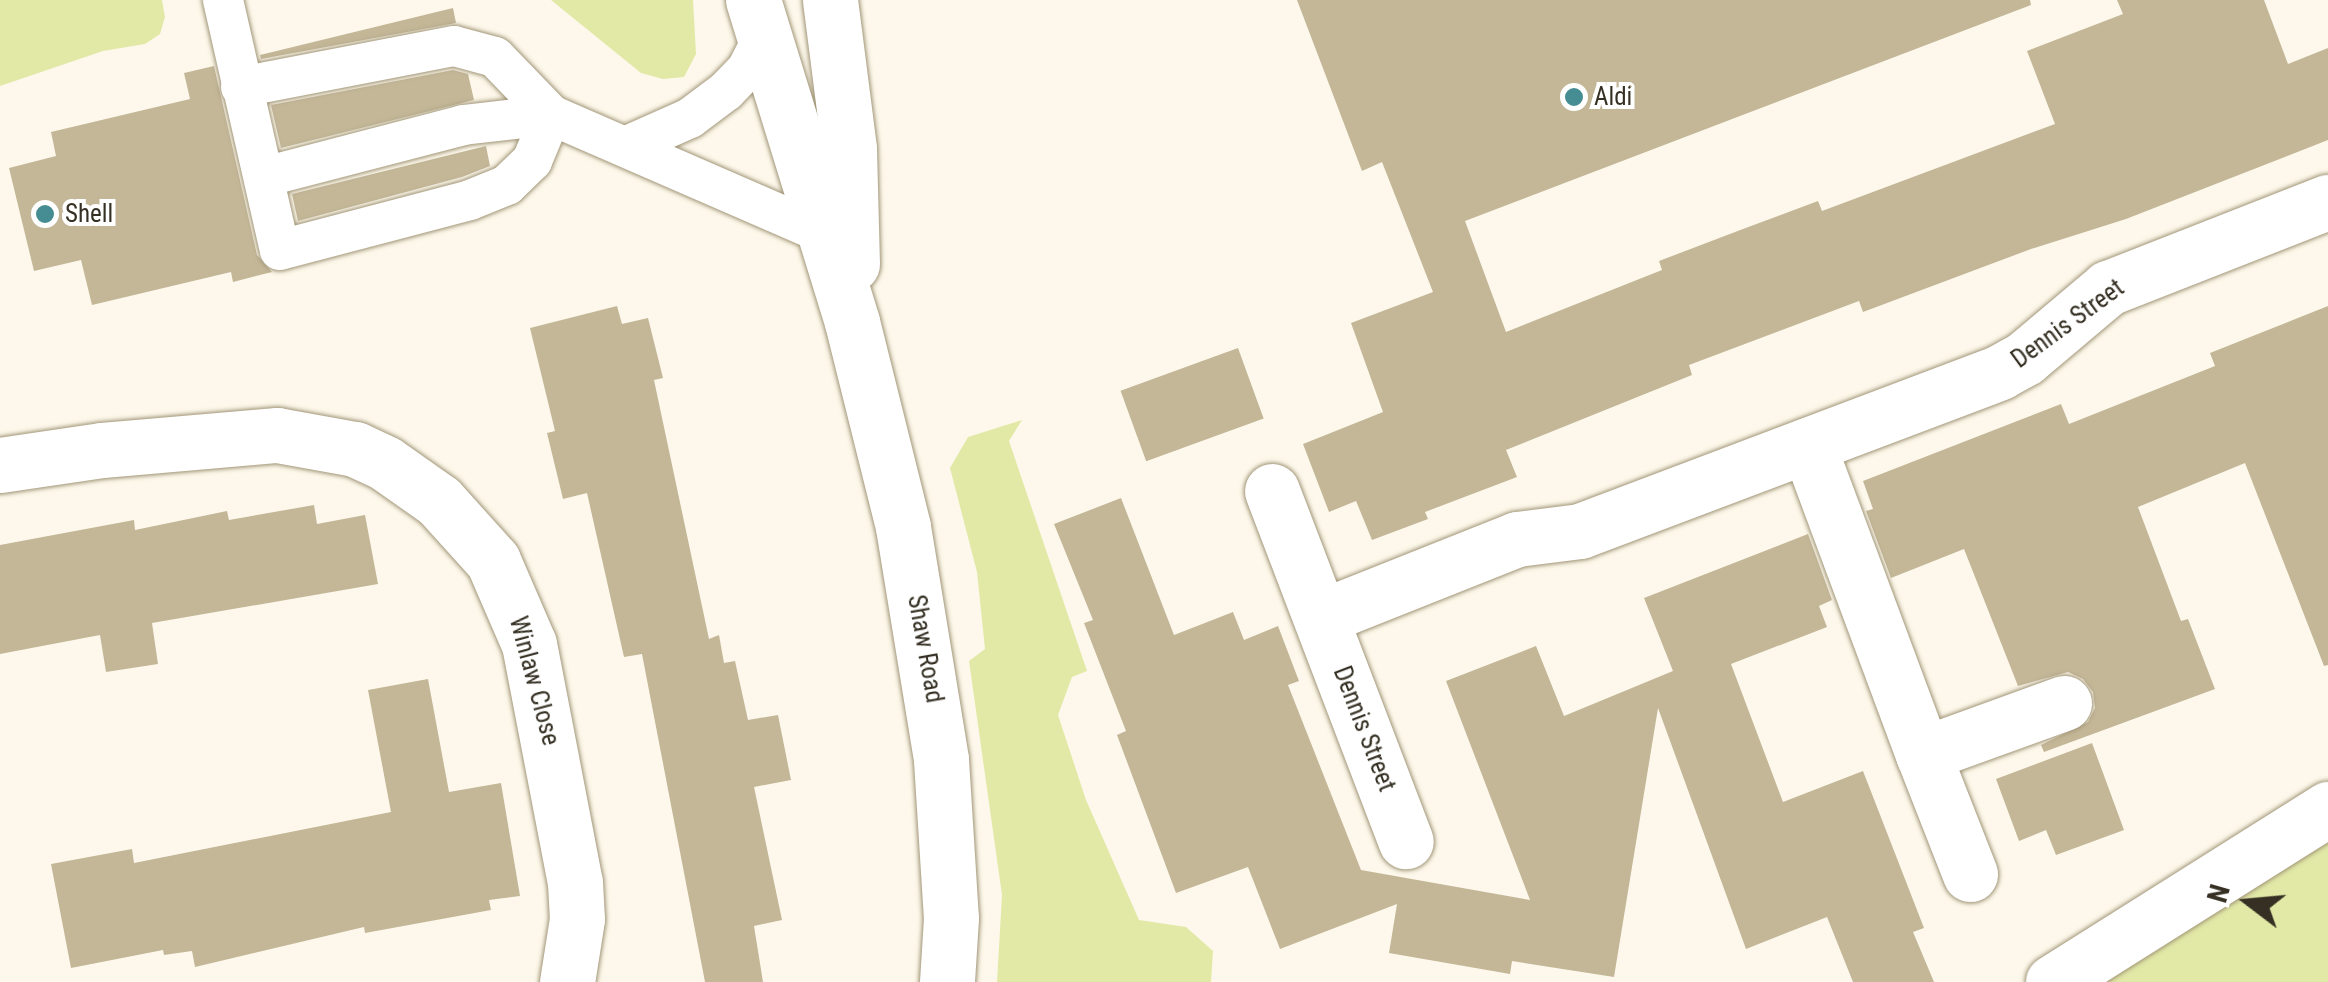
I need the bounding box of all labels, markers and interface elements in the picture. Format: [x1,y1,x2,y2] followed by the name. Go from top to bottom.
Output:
[1594,82,1632,112] place label: Aldi
[1563,86,1585,108] marker: Aldi
[65,199,113,229] place label: Shell
[34,203,56,225] marker: Shell
[2006,273,2130,375] street label: Dennis Street
[901,593,949,705] street label: Shaw Road
[502,613,566,749] street label: Winlaw Close
[1326,662,1402,796] street label: Dennis Street
[2198,852,2298,952] north arrow
[2200,881,2237,906] text: N

